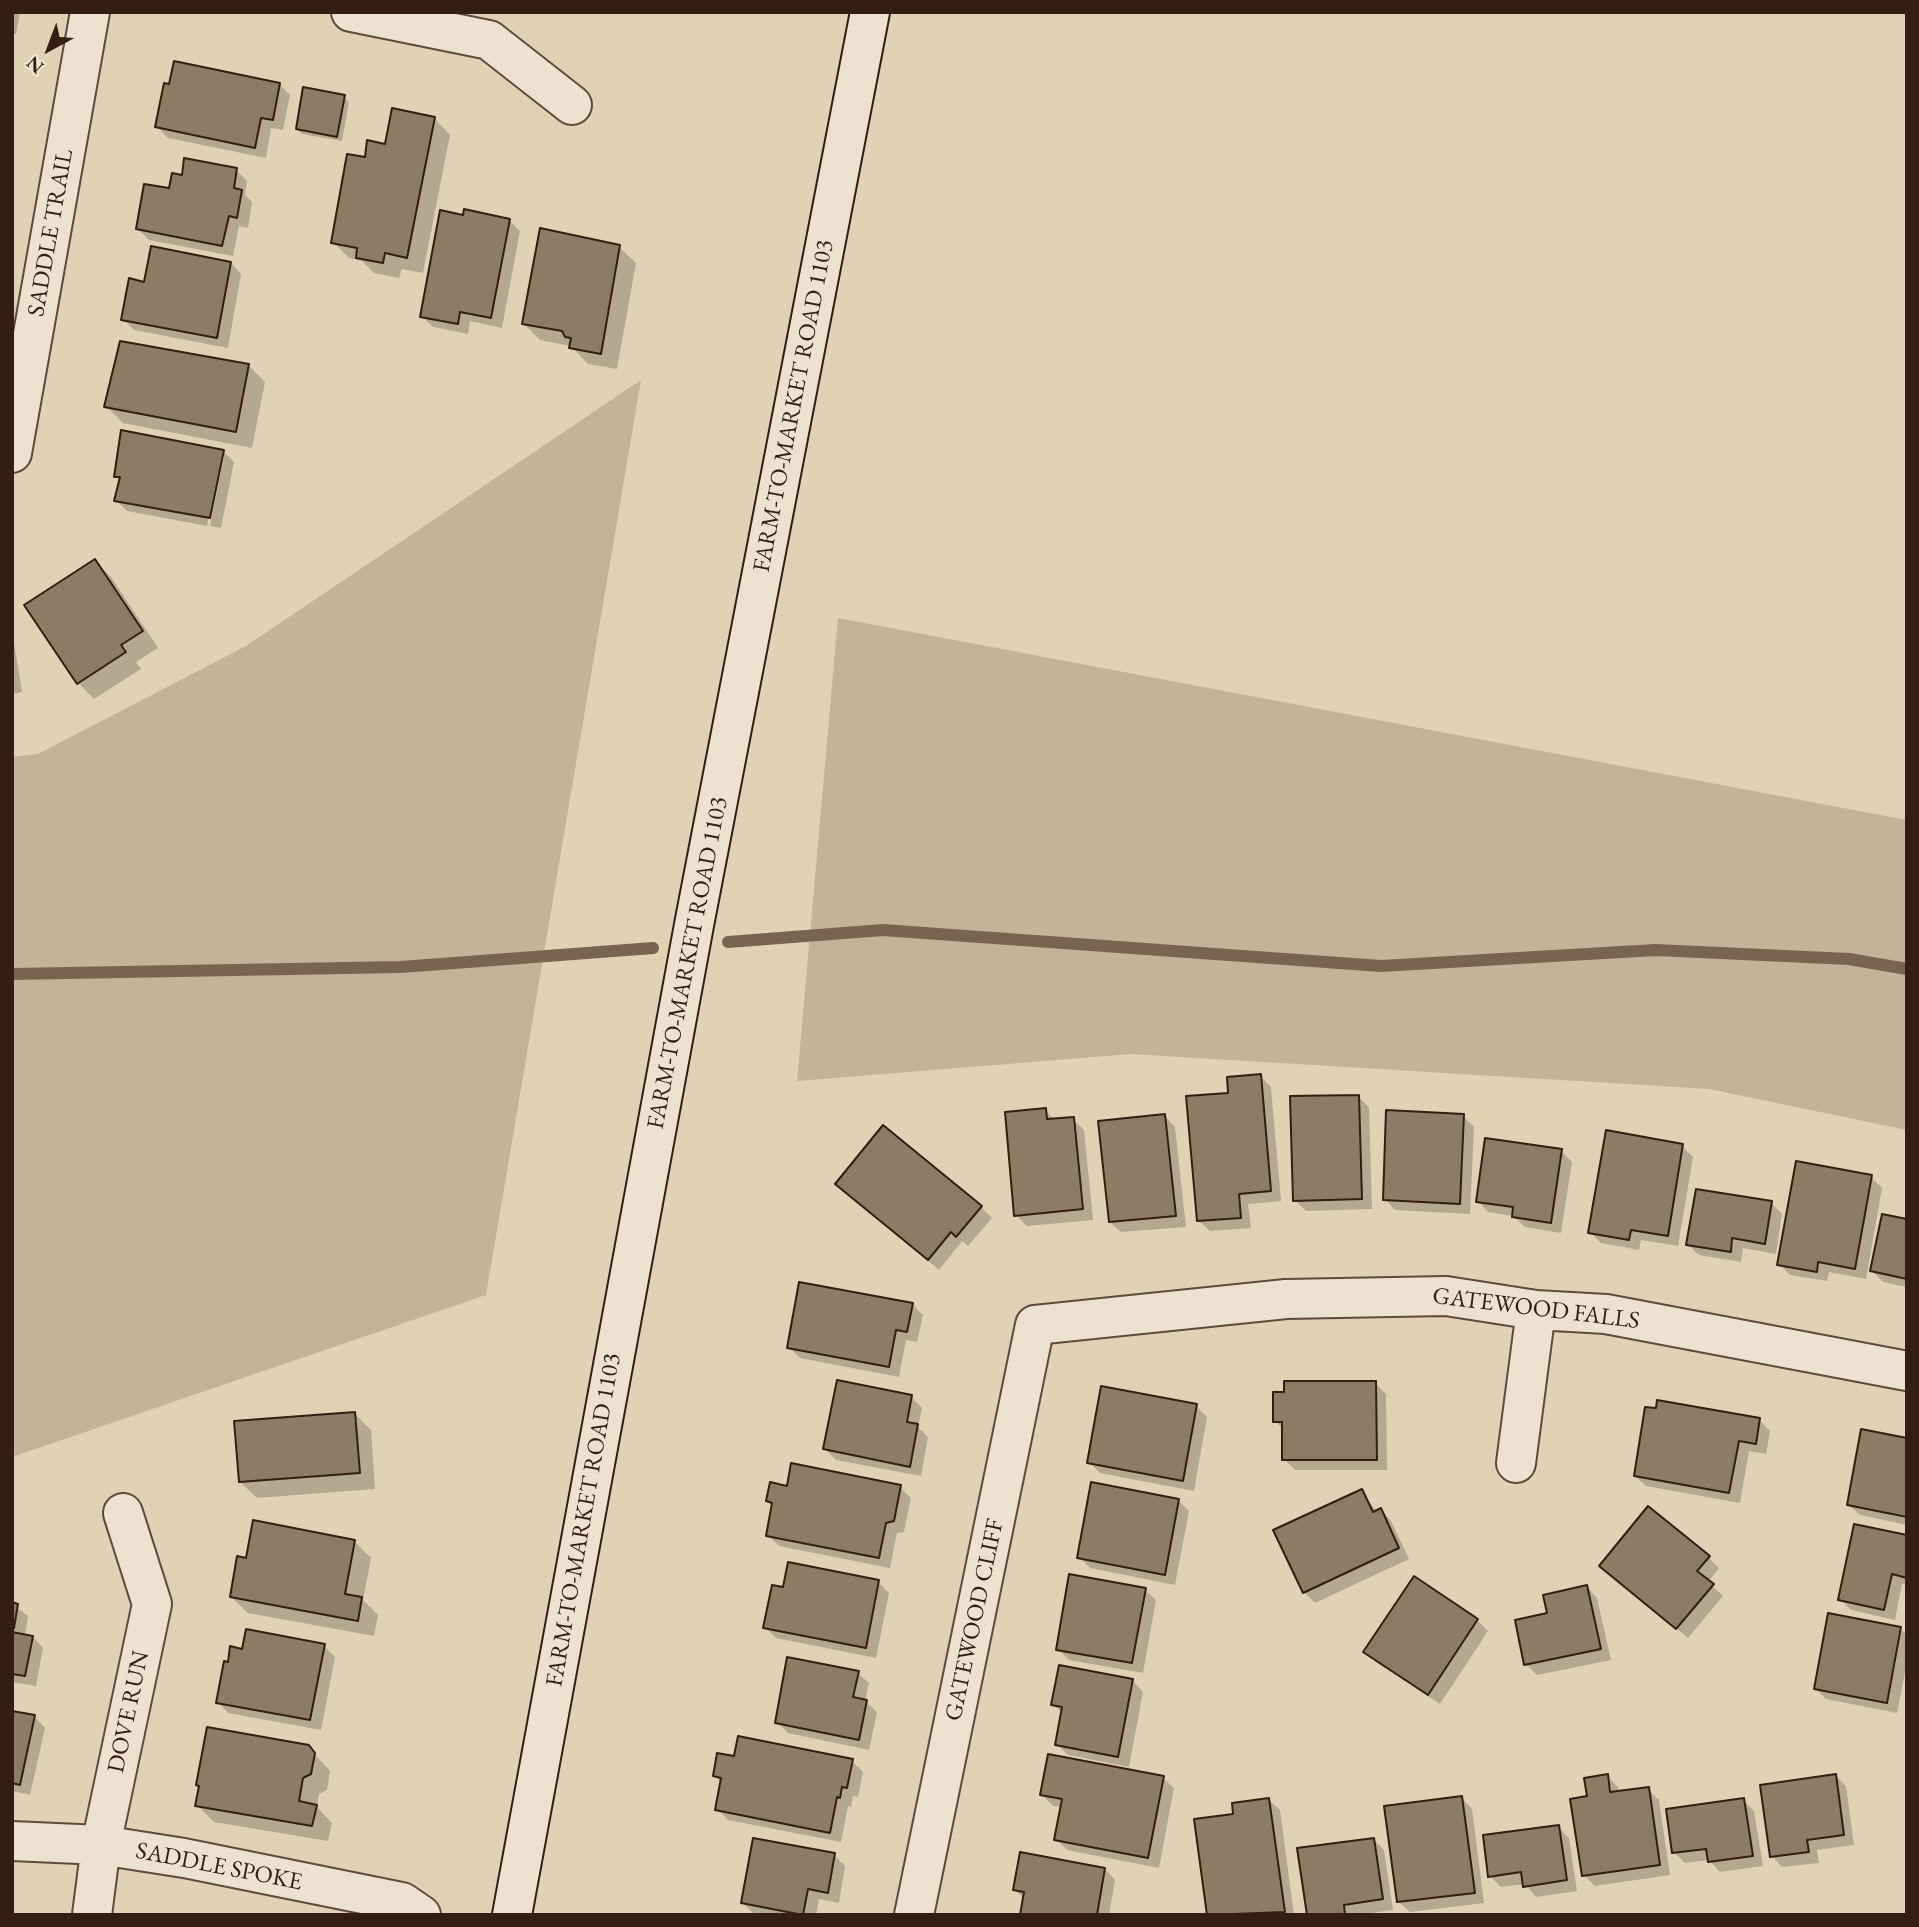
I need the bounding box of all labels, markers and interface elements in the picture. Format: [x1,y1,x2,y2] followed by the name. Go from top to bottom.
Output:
[14,14,84,84] north arrow
[21,51,49,80] text: N
[22,147,80,319] street label: SADDLE TRAIL
[748,237,840,575] street label: FARM-TO-MARKET ROAD 1103
[642,794,734,1132] street label: FARM-TO-MARKET ROAD 1103
[1431,1282,1641,1336] street label: GATEWOOD FALLS
[540,1351,628,1689] street label: FARM-TO-MARKET ROAD 1103
[940,1516,1010,1724] street label: GATEWOOD CLIFF
[102,1648,156,1776] street label: DOVE RUN
[133,1837,305,1897] street label: SADDLE SPOKE

